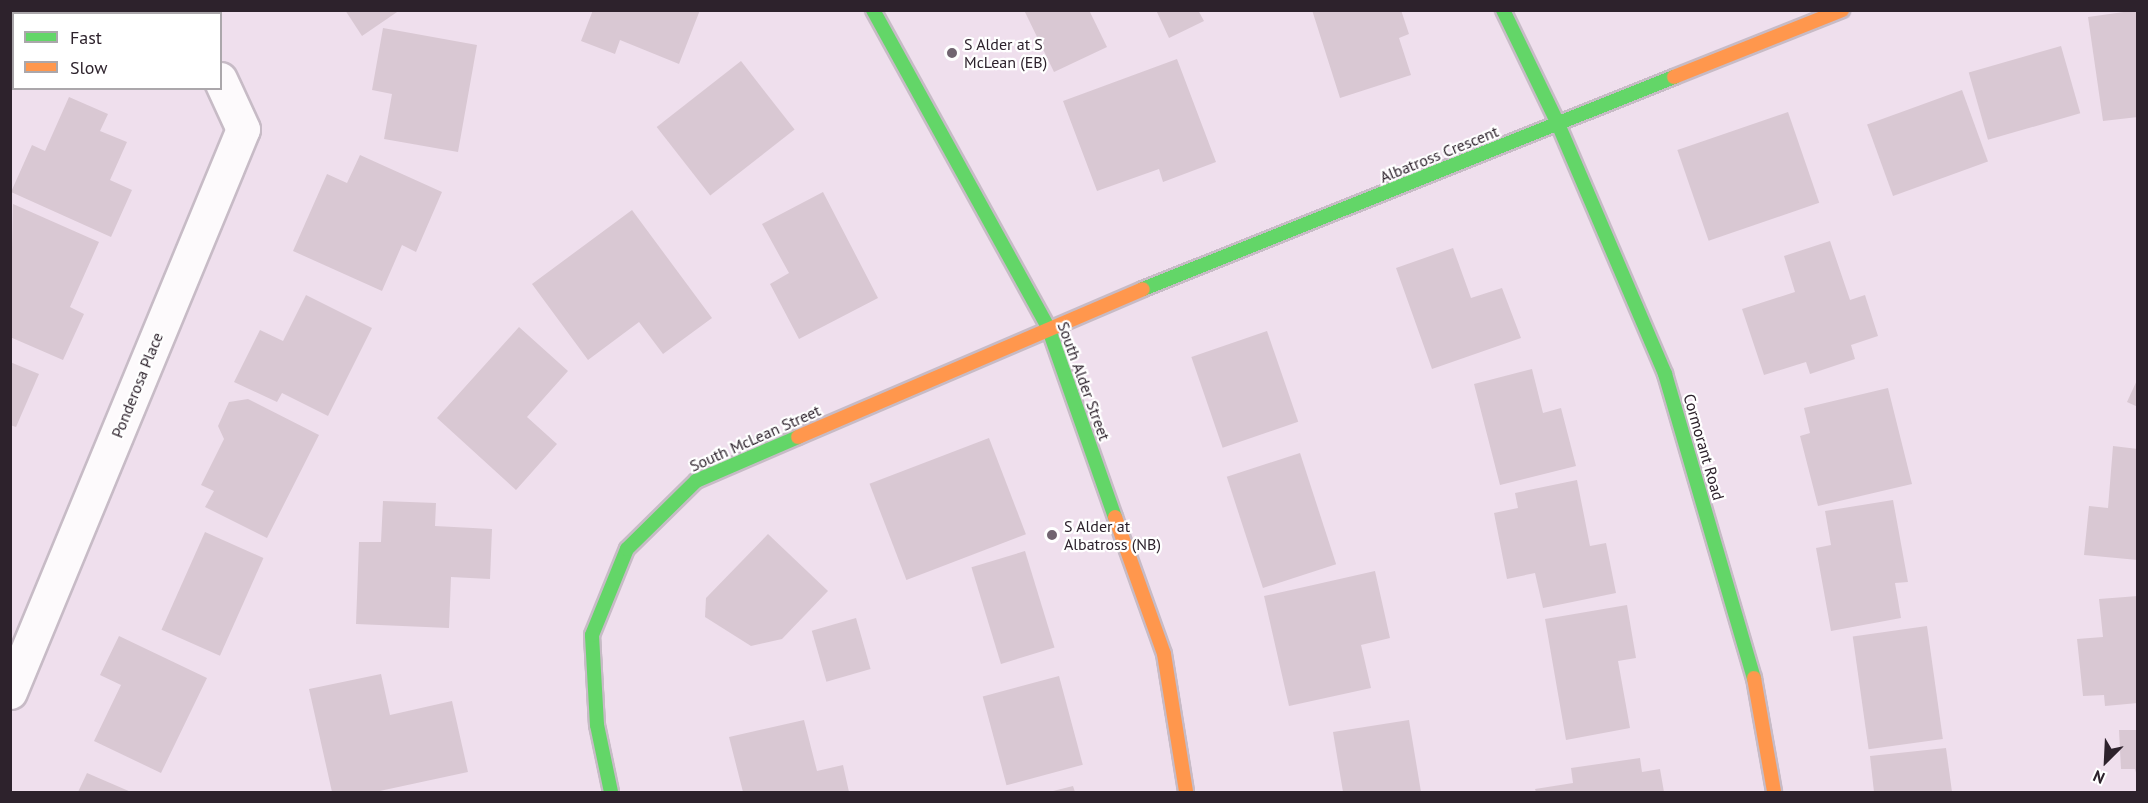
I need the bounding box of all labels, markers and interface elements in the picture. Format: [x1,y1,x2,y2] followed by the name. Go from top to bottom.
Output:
[12,12,222,90] legend
[70,26,102,49] text: Fast
[964,34,1047,72] place label: S Alder at S McLean (EB)
[945,46,959,60] marker: S Alder at S McLean (EB)
[70,56,108,79] text: Slow
[1377,121,1501,187] street label: Albatross Crescent
[1054,319,1114,443] street label: South Alder Street
[107,330,167,440] street label: Ponderosa Place
[1680,392,1728,502] street label: Cormorant Road
[687,400,823,476] street label: South McLean Street
[1064,516,1161,554] place label: S Alder at Albatross (NB)
[1045,528,1059,542] marker: S Alder at Albatross (NB)
[2076,731,2136,791] north arrow
[2090,766,2108,789] text: N

